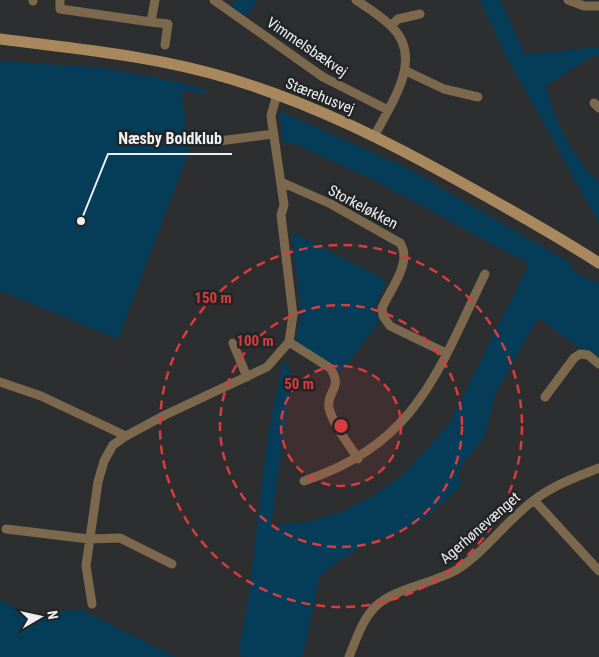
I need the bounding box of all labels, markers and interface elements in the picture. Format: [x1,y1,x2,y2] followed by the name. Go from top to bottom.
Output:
[263,13,351,81] street label: Vimmelsbækvej
[283,74,357,118] street label: Stærehusvej
[108,123,232,154] callout: Næsby Boldklub
[118,129,222,148] text: Næsby Boldklub
[325,181,401,233] street label: Storkeløkken
[194,289,232,307] text: 150 m
[236,332,274,350] text: 100 m
[284,375,314,393] text: 50 m
[332,417,350,435] centre of rings
[436,488,524,568] street label: Agerhønevænget
[15,592,65,642] north arrow
[44,609,61,620] text: N

